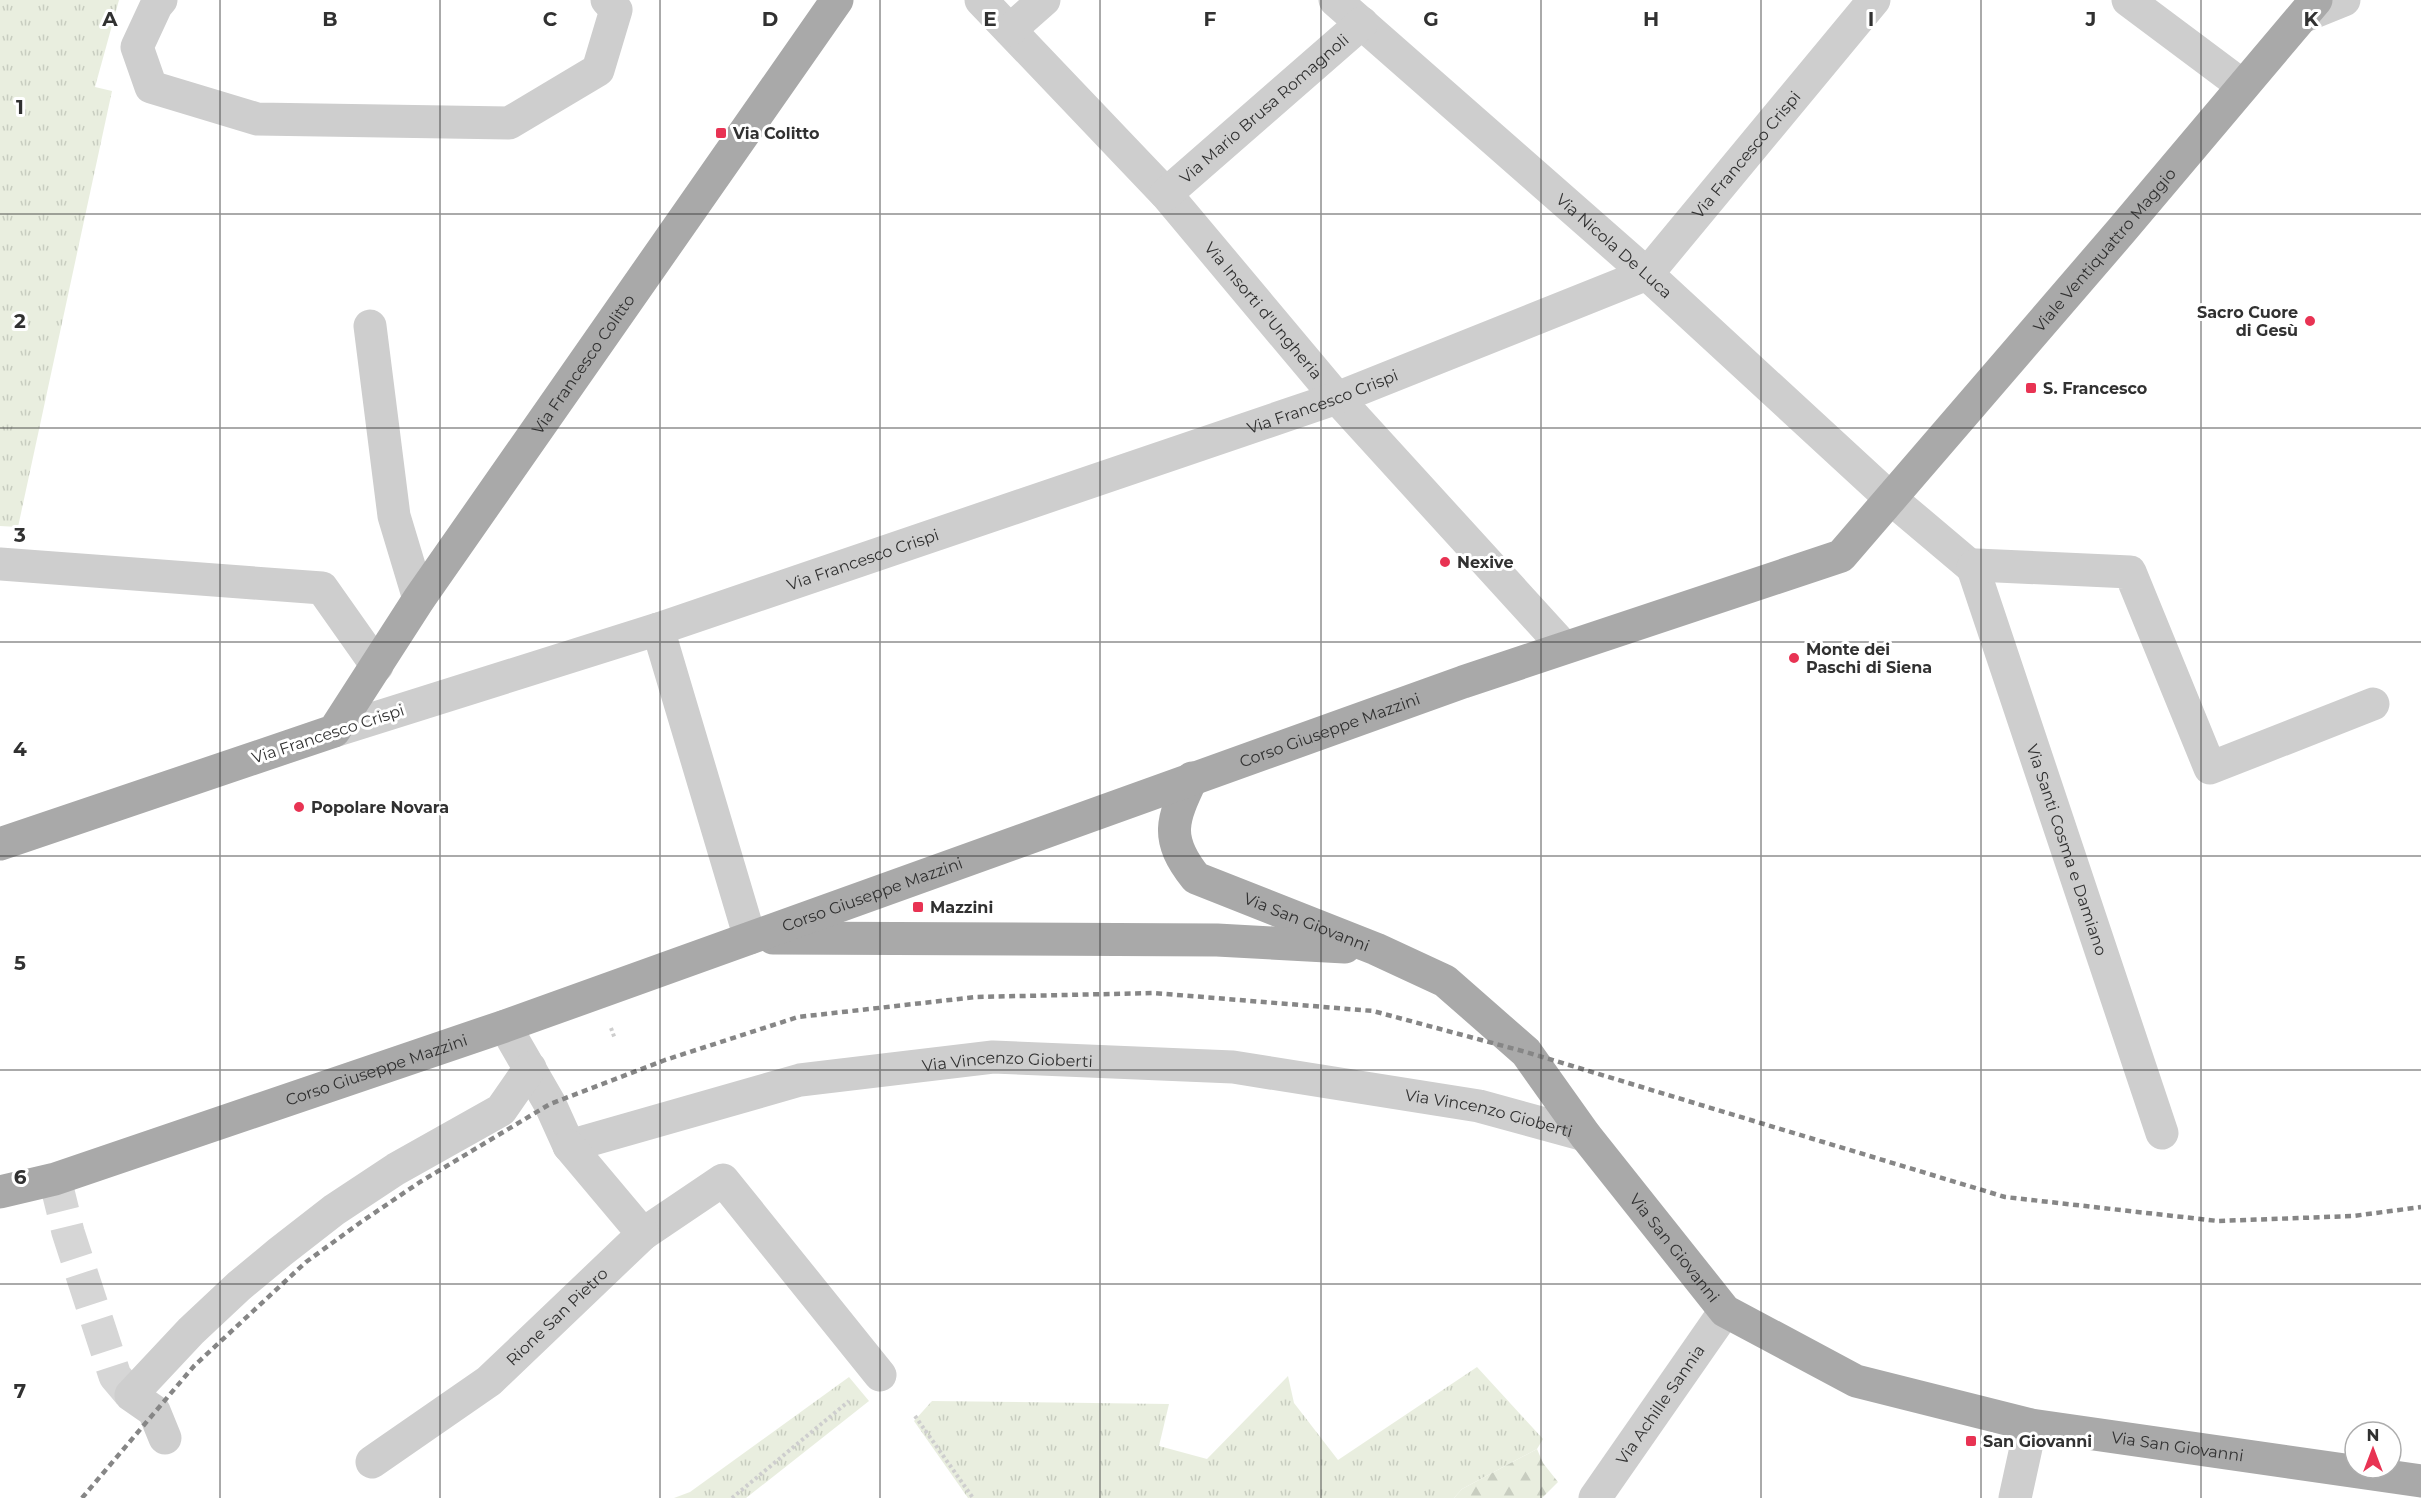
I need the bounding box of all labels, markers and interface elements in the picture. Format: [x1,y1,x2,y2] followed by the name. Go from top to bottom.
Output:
[101,7,118,31] text: A
[322,7,338,31] text: B
[543,7,558,31] text: C
[762,7,778,31] text: D
[983,7,997,31] text: E
[1204,7,1217,31] text: F
[1423,7,1439,31] text: G
[1643,7,1659,31] text: H
[1868,7,1874,31] text: I
[2085,7,2096,31] text: J
[2304,7,2320,31] text: K
[1176,30,1352,187] street label: Via Mario Brusa Romagnoli
[1688,87,1804,222] street label: Via Francesco Crispi
[16,95,24,119] text: 1
[732,124,819,143] place label: Via Colitto
[714,126,728,140] marker: Via Colitto
[2029,164,2180,336] street label: Viale Ventiquattro Maggio
[1552,189,1676,302] street label: Via Nicola De Luca
[1201,238,1327,383] street label: Via Insorti d'Ungheria
[527,290,638,438] street label: Via Francesco Colitto
[2197,303,2298,340] place label: Sacro Cuore di Gesù
[14,309,26,333] text: 2
[2303,314,2317,328] marker: Sacro Cuore di Gesù
[1244,365,1401,437] street label: Via Francesco Crispi
[2043,379,2147,398] place label: S. Francesco
[2024,381,2038,395] marker: S. Francesco
[13,523,26,547] text: 3
[784,525,941,594] street label: Via Francesco Crispi
[1457,553,1514,572] place label: Nexive
[1438,555,1452,569] marker: Nexive
[1806,640,1932,677] place label: Monte dei Paschi di Siena
[1787,651,1801,665] marker: Monte dei Paschi di Siena
[1237,689,1423,771] street label: Corso Giuseppe Mazzini
[249,700,407,768] street label: Via Francesco Crispi
[13,737,27,761] text: 4
[2023,742,2111,958] street label: Via Santi Cosma e Damiano
[311,798,449,817] place label: Popolare Novara
[292,800,306,814] marker: Popolare Novara
[779,852,965,936] street label: Corso Giuseppe Mazzini
[1241,888,1372,955] street label: Via San Giovanni
[930,897,993,917] place label: Mazzini
[911,900,925,914] marker: Mazzini
[14,951,26,975] text: 5
[283,1030,470,1109] street label: Corso Giuseppe Mazzini
[921,1047,1093,1075] street label: Via Vincenzo Gioberti
[1404,1085,1575,1141] street label: Via Vincenzo Gioberti
[14,1165,27,1189] text: 6
[1626,1190,1724,1306] street label: Via San Giovanni
[502,1263,612,1369] street label: Rione San Pietro
[1612,1341,1708,1468] street label: Via Achille Sannia
[14,1379,26,1403] text: 7
[2343,1420,2403,1480] north arrow
[2367,1426,2379,1445] text: N
[2110,1427,2245,1465] street label: Via San Giovanni
[1983,1432,2092,1451] place label: San Giovanni
[1964,1434,1978,1448] marker: San Giovanni

